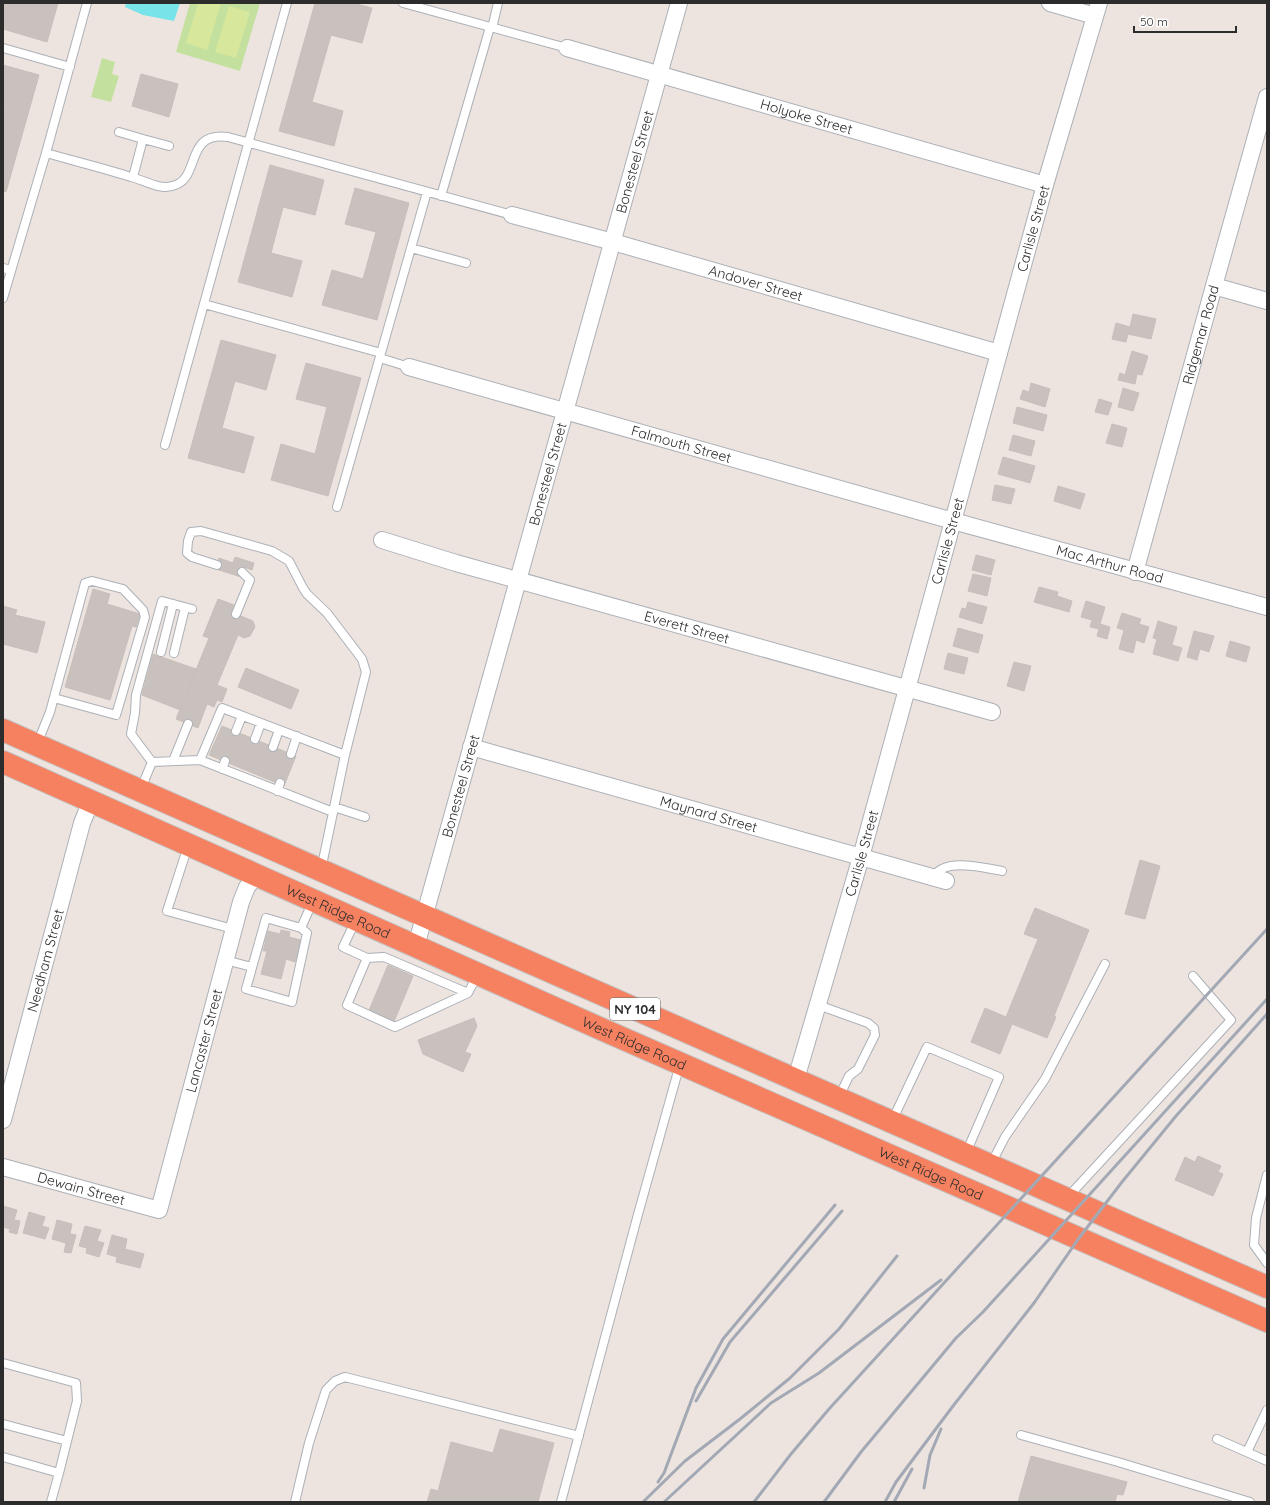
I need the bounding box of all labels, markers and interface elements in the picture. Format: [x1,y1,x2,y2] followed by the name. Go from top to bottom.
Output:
[1134,8,1236,34] scale bar
[1140,14,1168,29] text: 50 m
[758,95,855,138] street label: Holyoke Street
[612,108,658,215] street label: Bonesteel Street
[1013,183,1054,274] street label: Carlisle Street
[707,261,805,305] street label: Andover Street
[1178,283,1223,387] street label: Ridgemar Road
[525,420,571,528] street label: Bonesteel Street
[629,421,734,467] street label: Falmouth Street
[927,495,968,586] street label: Carlisle Street
[1054,541,1165,587] street label: Mac Arthur Road
[642,607,732,648] street label: Everett Street
[438,732,484,840] street label: Bonesteel Street
[658,792,760,836] street label: Maynard Street
[841,808,882,899] street label: Carlisle Street
[283,880,393,943] street label: West Ridge Road
[23,907,68,1014] street label: Needham Street
[182,987,227,1094] street label: Lancaster Street
[610,998,660,1020] road number: NY 104
[579,1013,689,1074] street label: West Ridge Road
[876,1143,986,1204] street label: West Ridge Road
[35,1168,127,1209] street label: Dewain Street

